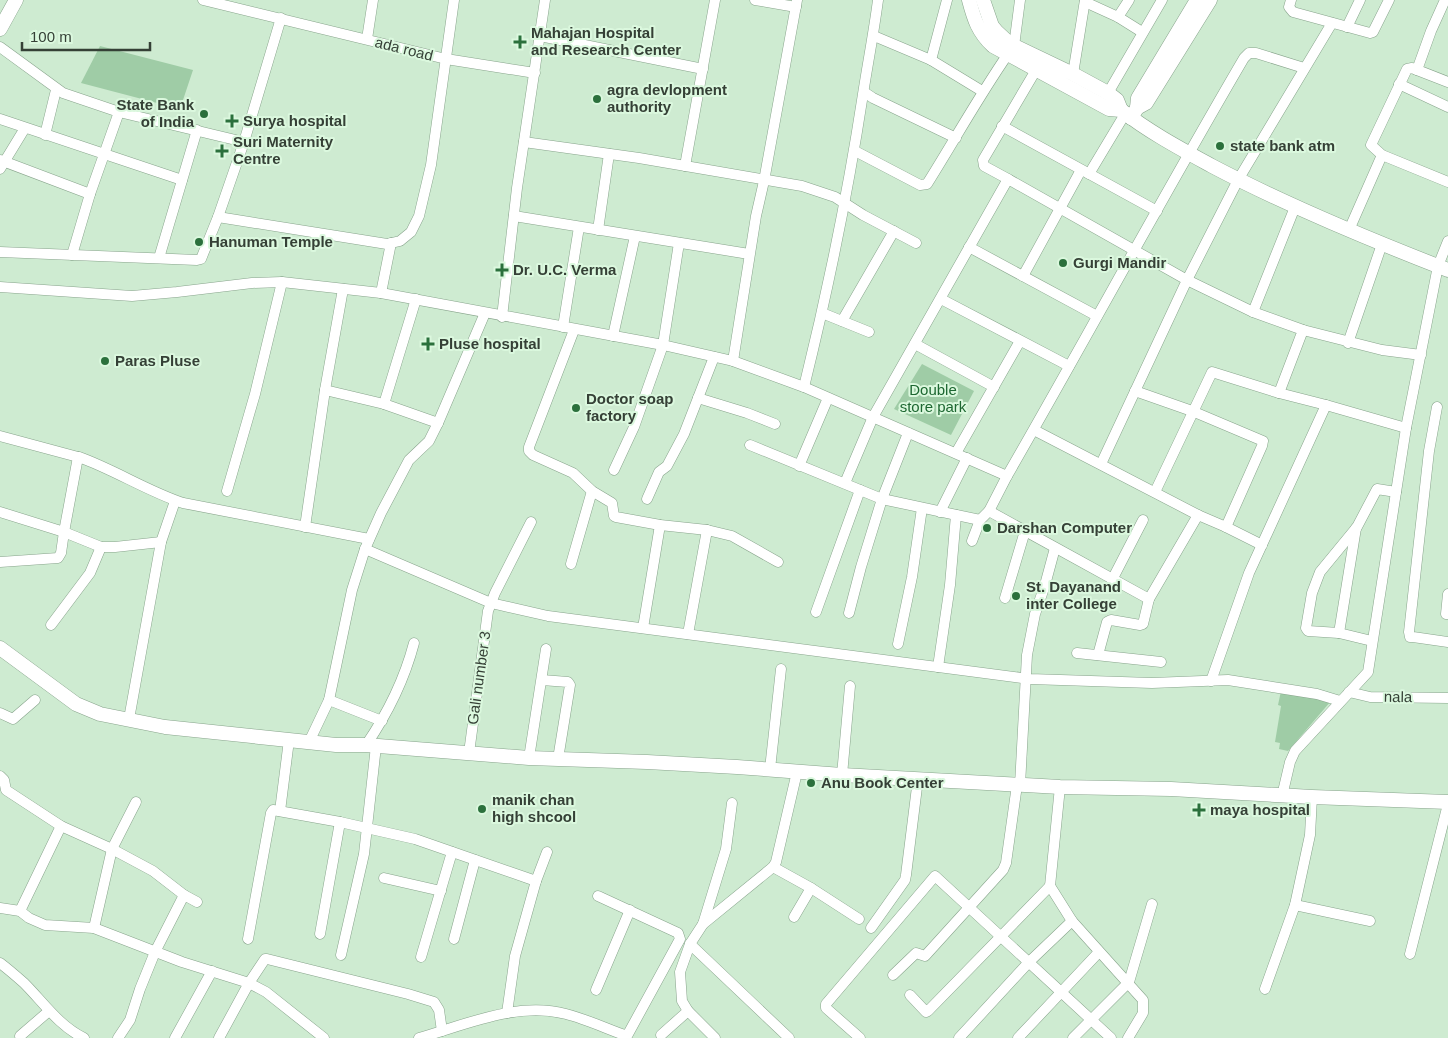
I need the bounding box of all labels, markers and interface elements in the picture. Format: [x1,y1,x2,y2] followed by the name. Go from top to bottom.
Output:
[22,20,150,52] scale bar
[531,24,681,58] place label: Mahajan Hospital and Research Center
[30,28,72,45] text: 100 m
[373,33,435,64] street label: ada road
[513,35,527,49] marker: Mahajan Hospital and Research Center
[607,81,727,115] place label: agra devlopment authority
[591,93,603,105] marker: agra devlopment authority
[116,96,195,130] place label: State Bank of India
[198,108,210,120] marker: State Bank of India
[243,112,346,129] place label: Surya hospital
[225,114,239,128] marker: Surya hospital
[233,133,334,167] place label: Suri Maternity Centre
[1230,137,1335,154] place label: state bank atm
[1214,140,1226,152] marker: state bank atm
[215,144,229,158] marker: Suri Maternity Centre
[209,233,333,250] place label: Hanuman Temple
[193,236,205,248] marker: Hanuman Temple
[1073,254,1166,271] place label: Gurgi Mandir
[1057,257,1069,269] marker: Gurgi Mandir
[513,261,617,278] place label: Dr. U.C. Verma
[495,263,509,277] marker: Dr. U.C. Verma
[439,335,541,352] place label: Pluse hospital
[421,337,435,351] marker: Pluse hospital
[115,352,200,369] place label: Paras Pluse
[99,355,111,367] marker: Paras Pluse
[900,381,967,415] park label: Double store park
[586,390,674,424] place label: Doctor soap factory
[570,402,582,414] marker: Doctor soap factory
[997,519,1132,536] place label: Darshan Computer
[981,522,993,534] marker: Darshan Computer
[1026,578,1121,612] place label: St. Dayanand inter College
[1010,590,1022,602] marker: St. Dayanand inter College
[464,630,493,726] street label: Gali number 3
[1384,688,1413,705] street label: nala
[821,774,944,791] place label: Anu Book Center
[805,777,817,789] marker: Anu Book Center
[492,791,576,825] place label: manik chan high shcool
[1210,801,1310,818] place label: maya hospital
[476,803,488,815] marker: manik chan high shcool
[1192,803,1206,817] marker: maya hospital

